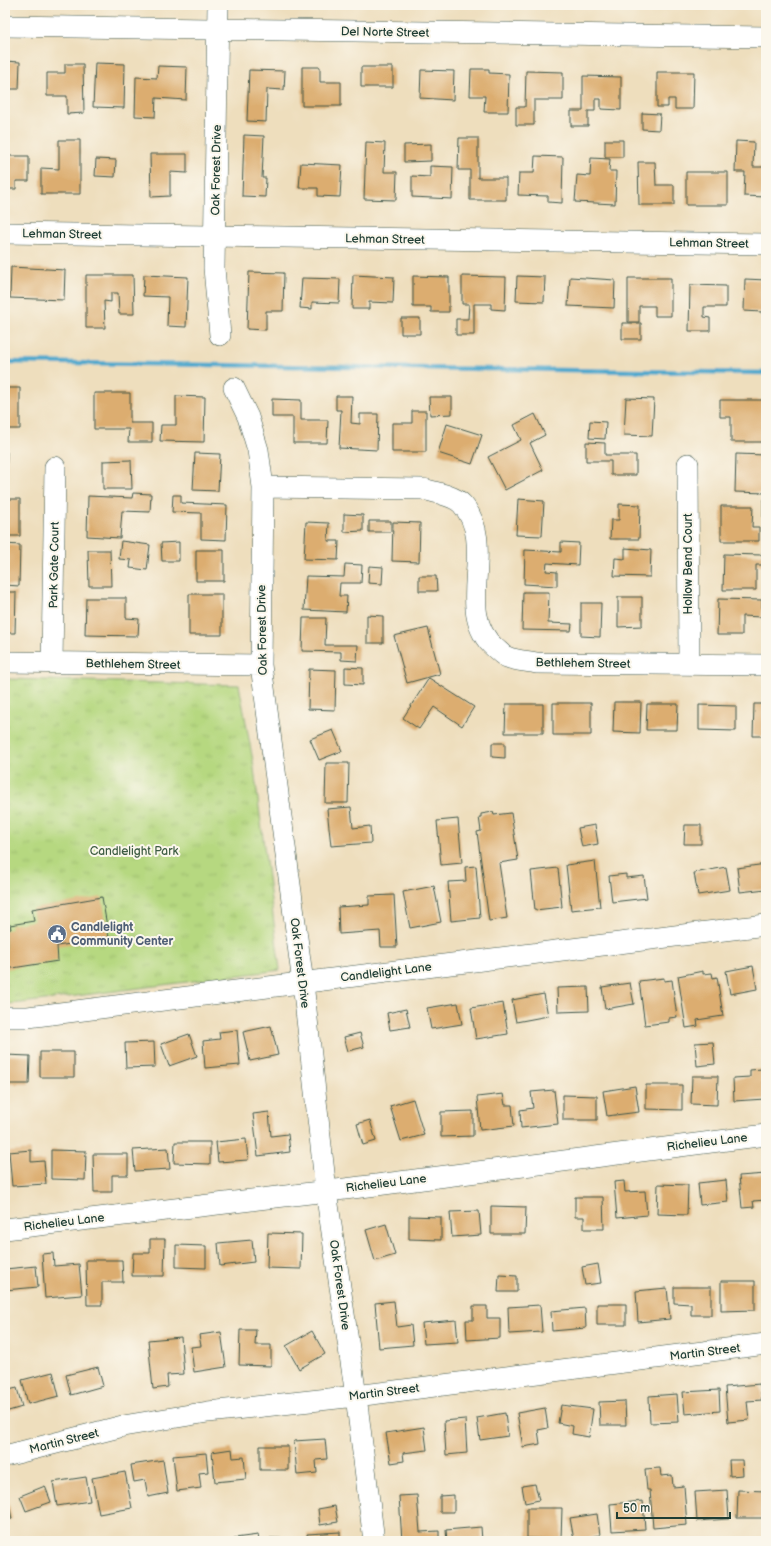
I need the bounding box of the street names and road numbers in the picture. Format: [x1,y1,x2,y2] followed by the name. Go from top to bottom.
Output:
[341,24,430,41] street label: Del Norte Street
[208,124,225,216] street label: Oak Forest Drive
[22,226,102,243] street label: Lehman Street
[345,231,425,248] street label: Lehman Street
[669,235,749,252] street label: Lehman Street
[681,513,696,615] street label: Hollow Bend Court
[46,521,63,609] street label: Park Gate Court
[254,584,271,676] street label: Oak Forest Drive
[535,655,631,672] street label: Bethlehem Street
[85,656,181,673] street label: Bethlehem Street
[287,917,312,1009] street label: Oak Forest Drive
[340,959,433,986] street label: Candlelight Lane
[666,1130,748,1155] street label: Richelieu Lane
[345,1171,427,1196] street label: Richelieu Lane
[23,1210,105,1235] street label: Richelieu Lane
[326,1239,353,1331] street label: Oak Forest Drive
[669,1341,741,1364] street label: Martin Street
[348,1381,420,1404] street label: Martin Street
[28,1426,101,1457] street label: Martin Street

